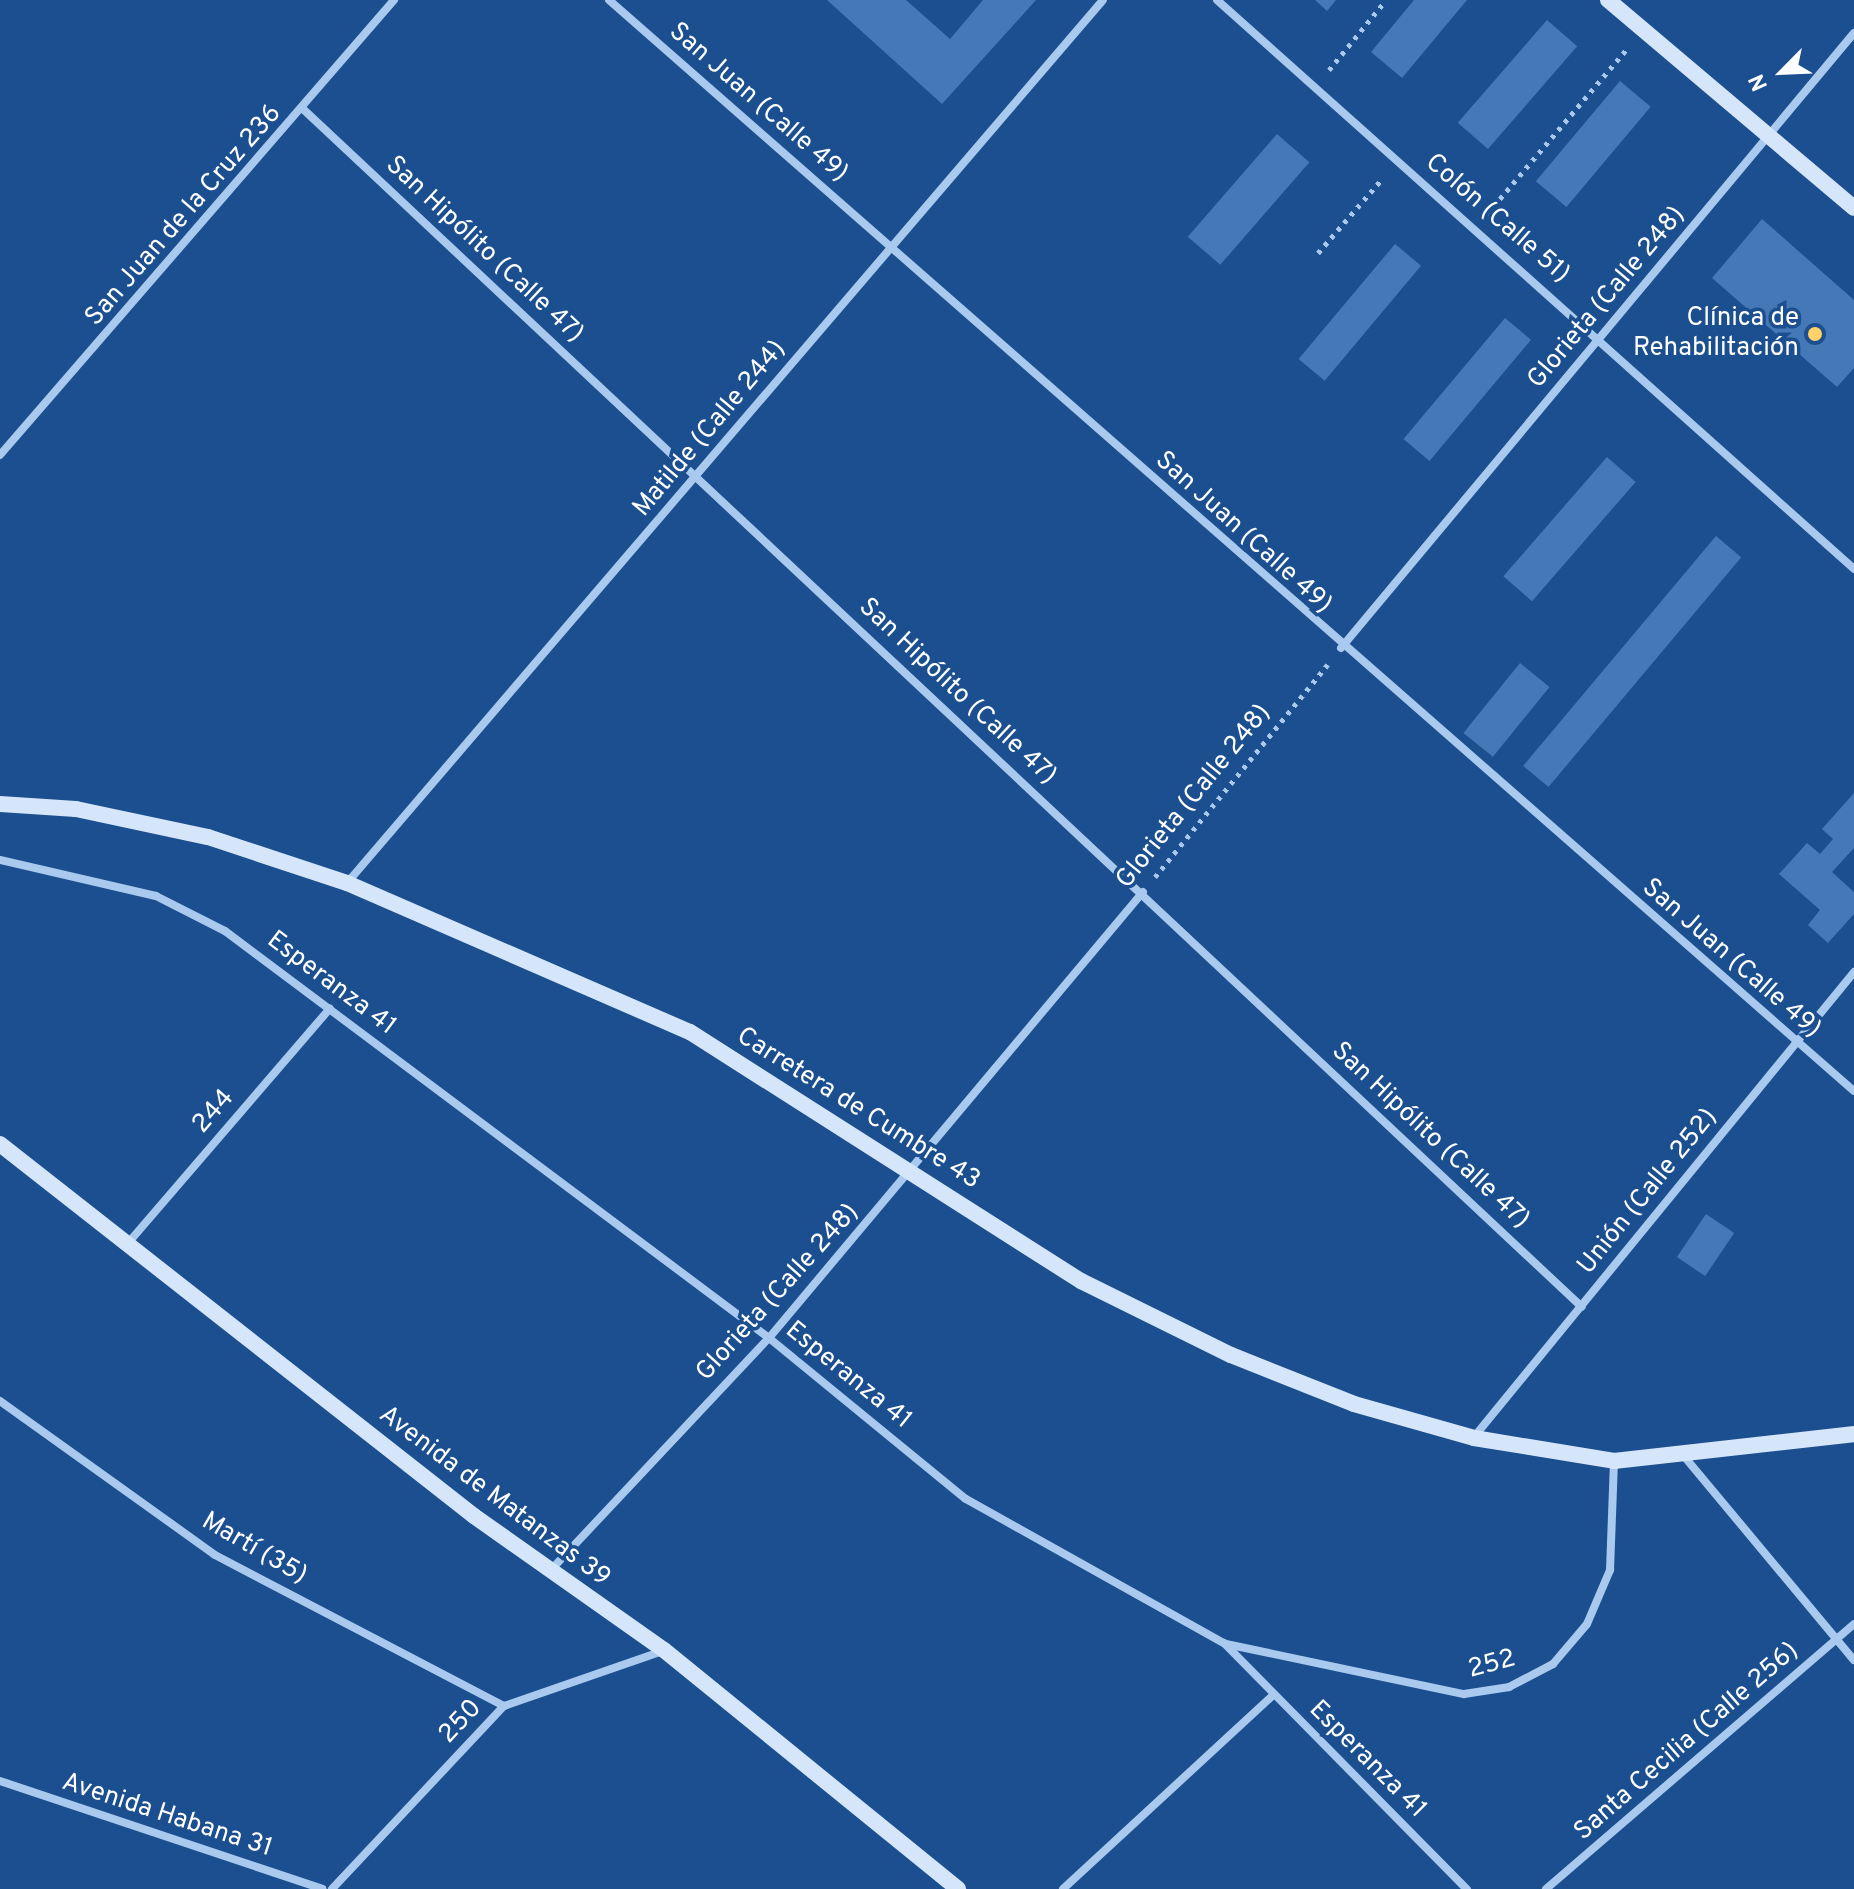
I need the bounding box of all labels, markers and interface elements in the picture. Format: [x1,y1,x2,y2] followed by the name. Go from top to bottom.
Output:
[662,17,854,189] street label: San Juan (Calle 49)
[1742,32,1822,112] north arrow
[1744,69,1775,95] text: N
[79,99,289,333] street label: San Juan de la Cruz 236
[1418,148,1576,290] street label: Colón (Calle 51)
[378,150,590,350] street label: San Hipólito (Calle 47)
[1522,201,1692,395] street label: Glorieta (Calle 248)
[1633,303,1799,364] place label: Clínica de Rehabilitación
[1806,325,1824,343] marker: Clínica de Rehabilitación
[627,334,793,524] street label: Matilde (Calle 244)
[1148,445,1338,621] street label: San Juan (Calle 49)
[851,592,1063,792] street label: San Hipólito (Calle 47)
[1110,698,1278,896] street label: Glorieta (Calle 248)
[1635,873,1827,1045] street label: San Juan (Calle 49)
[260,925,402,1043] street label: Esperanza 41
[730,1021,986,1197] street label: Carretera de Cumbre 43
[1324,1036,1536,1236] street label: San Hipólito (Calle 47)
[186,1084,242,1140] street label: 244
[1572,1103,1724,1281] street label: Unión (Calle 252)
[690,1198,866,1388] street label: Glorieta (Calle 248)
[778,1316,918,1436] street label: Esperanza 41
[372,1400,616,1594] street label: Avenida de Matanzas 39
[196,1506,312,1592] street label: Martí (35)
[1568,1636,1806,1848] street label: Santa Cecilia (Calle 256)
[1465,1644,1519,1686] street label: 252
[433,1694,489,1750] street label: 250
[1302,1695,1432,1825] street label: Esperanza 41
[58,1767,276,1865] street label: Avenida Habana 31

